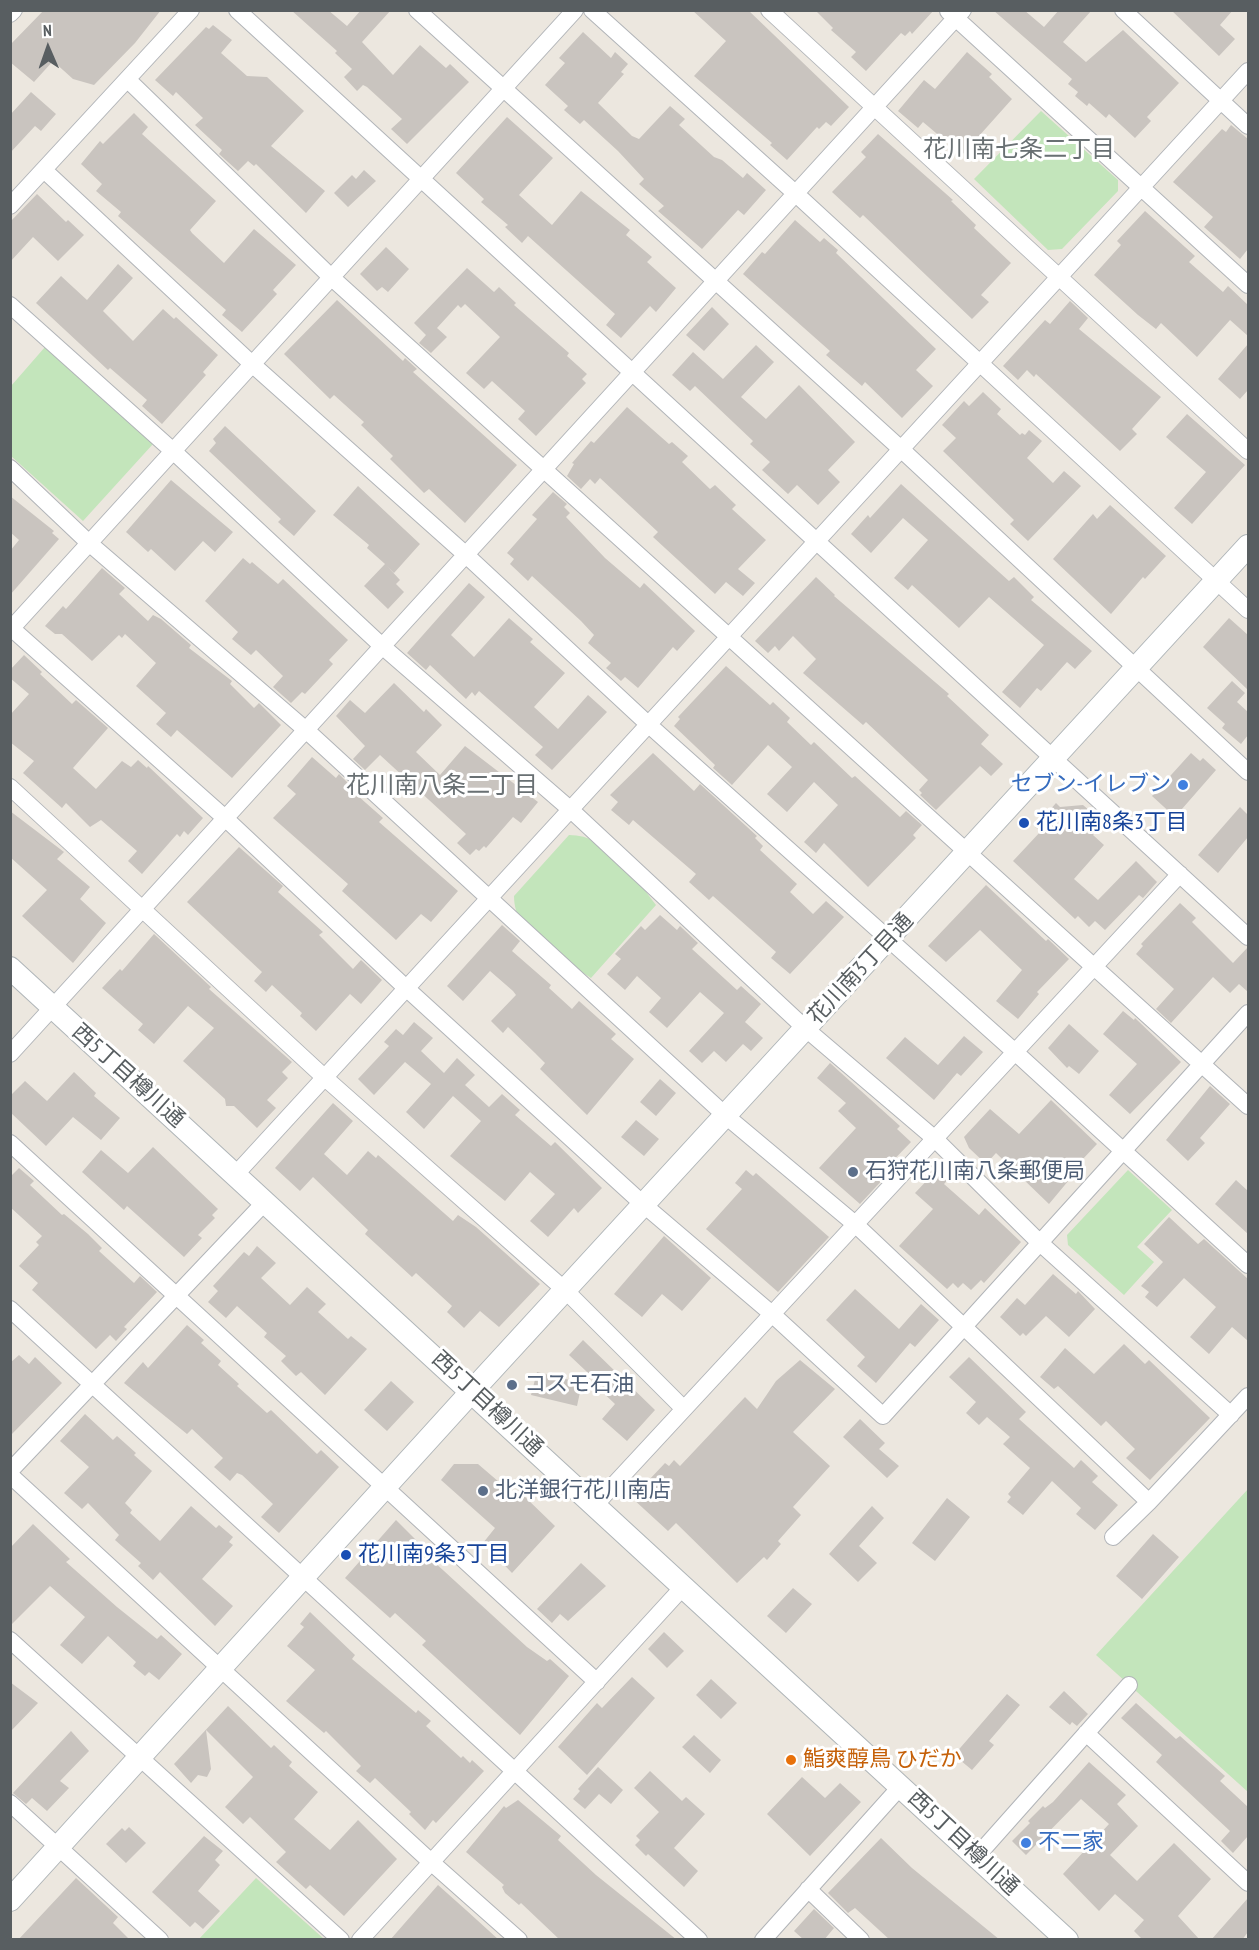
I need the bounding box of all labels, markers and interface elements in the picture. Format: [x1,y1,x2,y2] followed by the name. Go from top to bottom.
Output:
[18,18,78,78] north arrow
[43,20,52,40] text: N
[923,136,1115,164] district label: 花川南七条二丁目
[346,772,538,800] district label: 花川南八条二丁目
[1011,772,1171,798] place label: セブン-イレブン
[1176,778,1190,792] marker: セブン-イレブン
[1036,810,1188,836] place label: 花川南8条3丁目
[1017,816,1031,830] marker: 花川南8条3丁目
[803,908,919,1030] street label: 花川南3丁目通
[66,1019,190,1133] street label: 西5丁目樽川通
[865,1159,1085,1185] place label: 石狩花川南八条郵便局
[846,1165,860,1179] marker: 石狩花川南八条郵便局
[426,1346,548,1462] street label: 西5丁目樽川通
[524,1372,634,1398] place label: コスモ石油
[505,1378,519,1392] marker: コスモ石油
[495,1478,671,1504] place label: 北洋銀行花川南店
[476,1484,490,1498] marker: 北洋銀行花川南店
[358,1542,510,1568] place label: 花川南9条3丁目
[339,1548,353,1562] marker: 花川南9条3丁目
[803,1747,962,1773] place label: 鮨爽醇鳥 ひだか
[784,1753,798,1767] marker: 鮨爽醇鳥 ひだか
[902,1785,1024,1901] street label: 西5丁目樽川通
[1038,1830,1104,1856] place label: 不二家
[1019,1836,1033,1850] marker: 不二家

